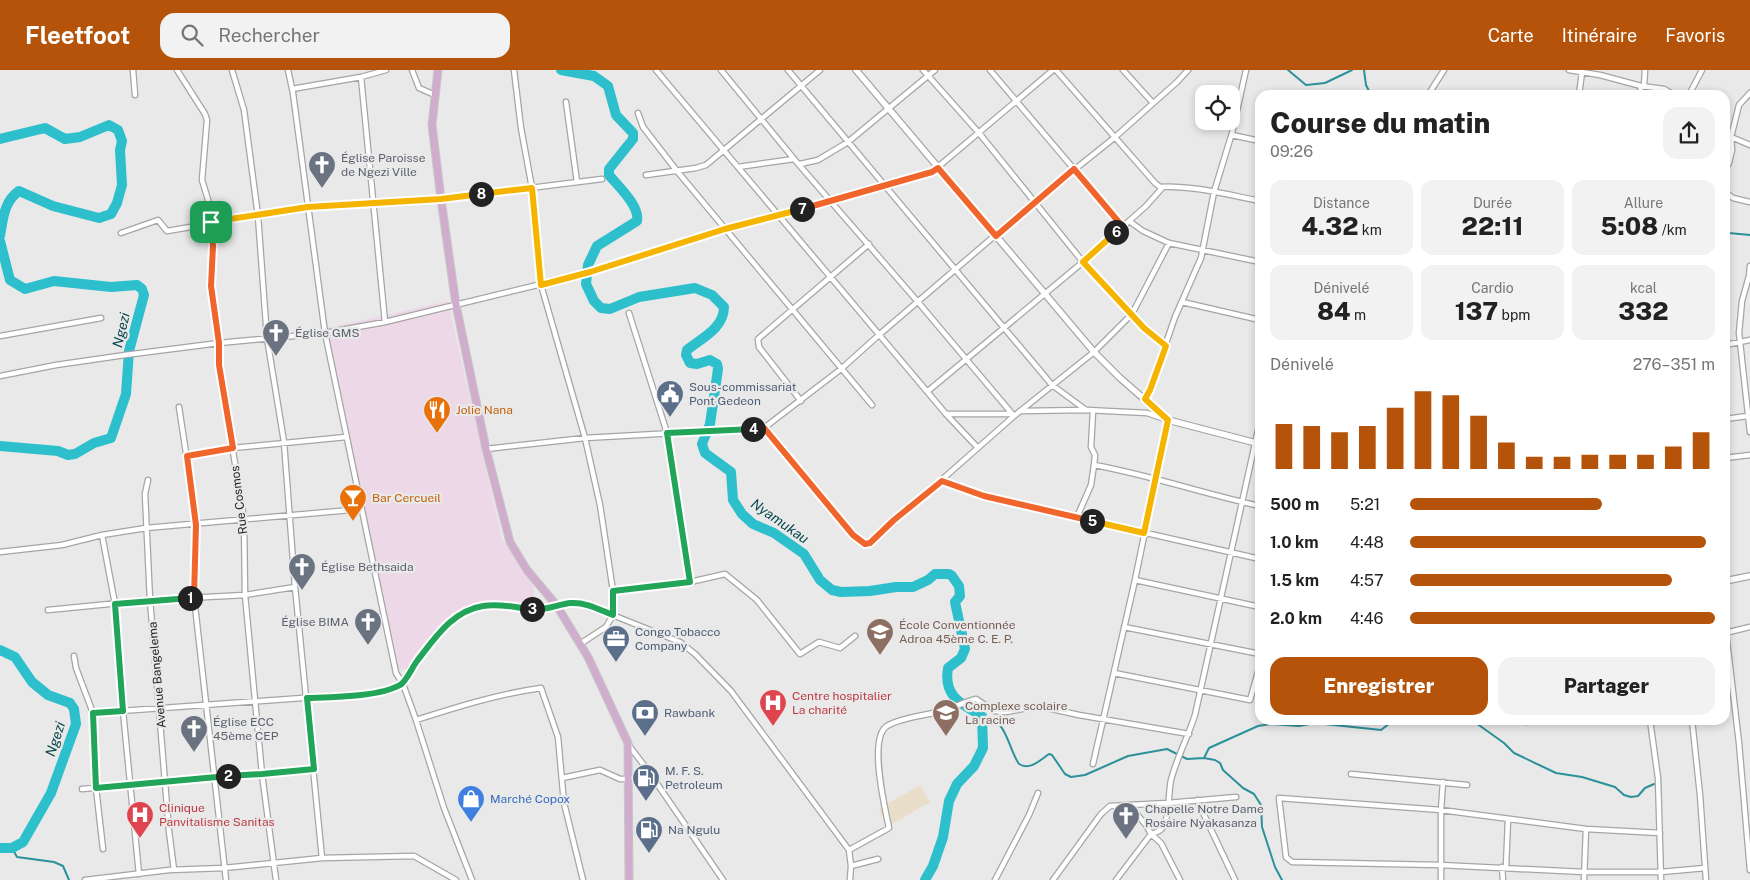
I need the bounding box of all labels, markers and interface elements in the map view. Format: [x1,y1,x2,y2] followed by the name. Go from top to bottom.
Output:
[160,13,510,58] search box
[25,21,130,49] text: Fleetfoot
[178,21,206,49] icon: search
[218,24,320,46] text: Rechercher
[1488,25,1534,46] text: Carte
[1562,25,1637,46] text: Itinéraire
[1665,25,1725,46] text: Favoris
[1195,85,1240,130] map controls
[1195,85,1240,130] button: locate
[1270,106,1490,139] text: Course du matin
[1663,107,1715,159] button: share
[1270,142,1313,161] text: 09:26
[307,150,337,189] church icon: Église Paroisse de Ngezi Ville
[341,151,426,179] place label: Église Paroisse de Ngezi Ville
[468,182,494,206] pin: 8
[477,186,486,202] text: 8
[1313,195,1370,211] text: Distance
[1473,195,1512,211] text: Durée
[1624,195,1663,211] text: Allure
[790,196,814,222] pin: 7
[190,201,232,243] pin
[798,201,807,217] text: 7
[197,208,225,236] icon: arrive
[1301,211,1358,241] text: 4.32
[1462,211,1523,241] text: 22:11
[1600,211,1658,241] text: 5:08
[1104,220,1128,244] pin: 6
[1358,222,1382,238] text: km
[1658,222,1687,238] text: /km
[1112,224,1121,240] text: 6
[1314,280,1369,296] text: Dénivelé
[1471,280,1514,296] text: Cardio
[1630,280,1657,296] text: kcal
[1317,296,1351,326] text: 84
[1455,296,1498,326] text: 137
[1618,296,1669,326] text: 332
[1351,307,1366,323] text: m
[1498,307,1530,323] text: bpm
[109,310,133,349] water label: Ngezi
[261,318,291,357] church icon: Église GMS
[295,326,359,340] place label: Église GMS
[1270,355,1334,374] text: Dénivelé
[1633,355,1715,374] text: 276–351 m
[655,379,685,418] public building icon: Sous-commissariat Pont Gedeon
[689,380,797,408] place label: Sous-commissariat Pont Gedeon
[422,395,452,434] restaurant icon: Jolie Nana
[456,403,513,417] place label: Jolie Nana
[740,416,766,442] pin: 4
[749,421,758,437] text: 4
[228,465,250,535] street label: Rue Cosmos
[338,483,368,522] bar icon: Bar Cercueil
[372,491,441,505] place label: Bar Cercueil
[748,495,812,547] water label: Nyamukau
[1270,495,1319,514] text: 500 m
[1350,495,1380,514] text: 5:21
[1080,508,1104,534] pin: 5
[1088,513,1097,529] text: 5
[1270,533,1319,552] text: 1.0 km
[1350,533,1384,552] text: 4:48
[287,552,317,591] church icon: Église Bethsaida
[321,560,414,574] place label: Église Bethsaida
[1270,571,1319,590] text: 1.5 km
[1350,571,1384,590] text: 4:57
[178,586,202,610] pin: 1
[188,590,194,606] text: 1
[520,596,544,622] pin: 3
[528,601,537,617] text: 3
[353,607,383,646] church icon: Église BIMA
[1270,609,1322,628] text: 2.0 km
[1350,609,1384,628] text: 4:46
[281,615,349,629] place label: Église BIMA
[865,617,895,656] school or university icon: École Conventionnée Adroa 45ème C. E. P.
[899,618,1016,646] place label: École Conventionnée Adroa 45ème C. E. P.
[145,621,169,729] street label: Avenue Bangelema
[601,624,631,663] office icon: Congo Tobacco Company
[635,625,721,653] place label: Congo Tobacco Company
[1270,657,1488,715] button: Enregistrer
[1498,657,1715,715] button: Partager
[758,688,788,727] hospital icon: Centre hospitalier La charité
[792,689,892,717] place label: Centre hospitalier La charité
[630,698,660,737] bank icon: Rawbank
[931,698,961,737] school or university icon: Complexe scolaire La racine
[965,699,1068,727] place label: Complexe scolaire La racine
[664,706,715,720] place label: Rawbank
[179,714,209,753] church icon: Église ECC 45ème CEP
[213,715,279,743] place label: Église ECC 45ème CEP
[42,719,68,758] water label: Ngezi
[631,763,661,802] fuel station icon: M. F. S. Petroleum
[216,764,240,788] pin: 2
[665,764,723,792] place label: M. F. S. Petroleum
[224,768,233,784] text: 2
[456,784,486,823] shop icon: Marché Copox
[490,792,570,806] place label: Marché Copox
[125,800,155,839] hospital icon: Clinique Panvitalisme Sanitas
[159,801,275,829] place label: Clinique Panvitalisme Sanitas
[1111,801,1141,840] church icon: Chapelle Notre Dame Rosaire Nyakasanza
[1145,802,1264,830] place label: Chapelle Notre Dame Rosaire Nyakasanza
[634,815,664,854] fuel station icon: Na Ngulu
[668,823,720,837] place label: Na Ngulu

